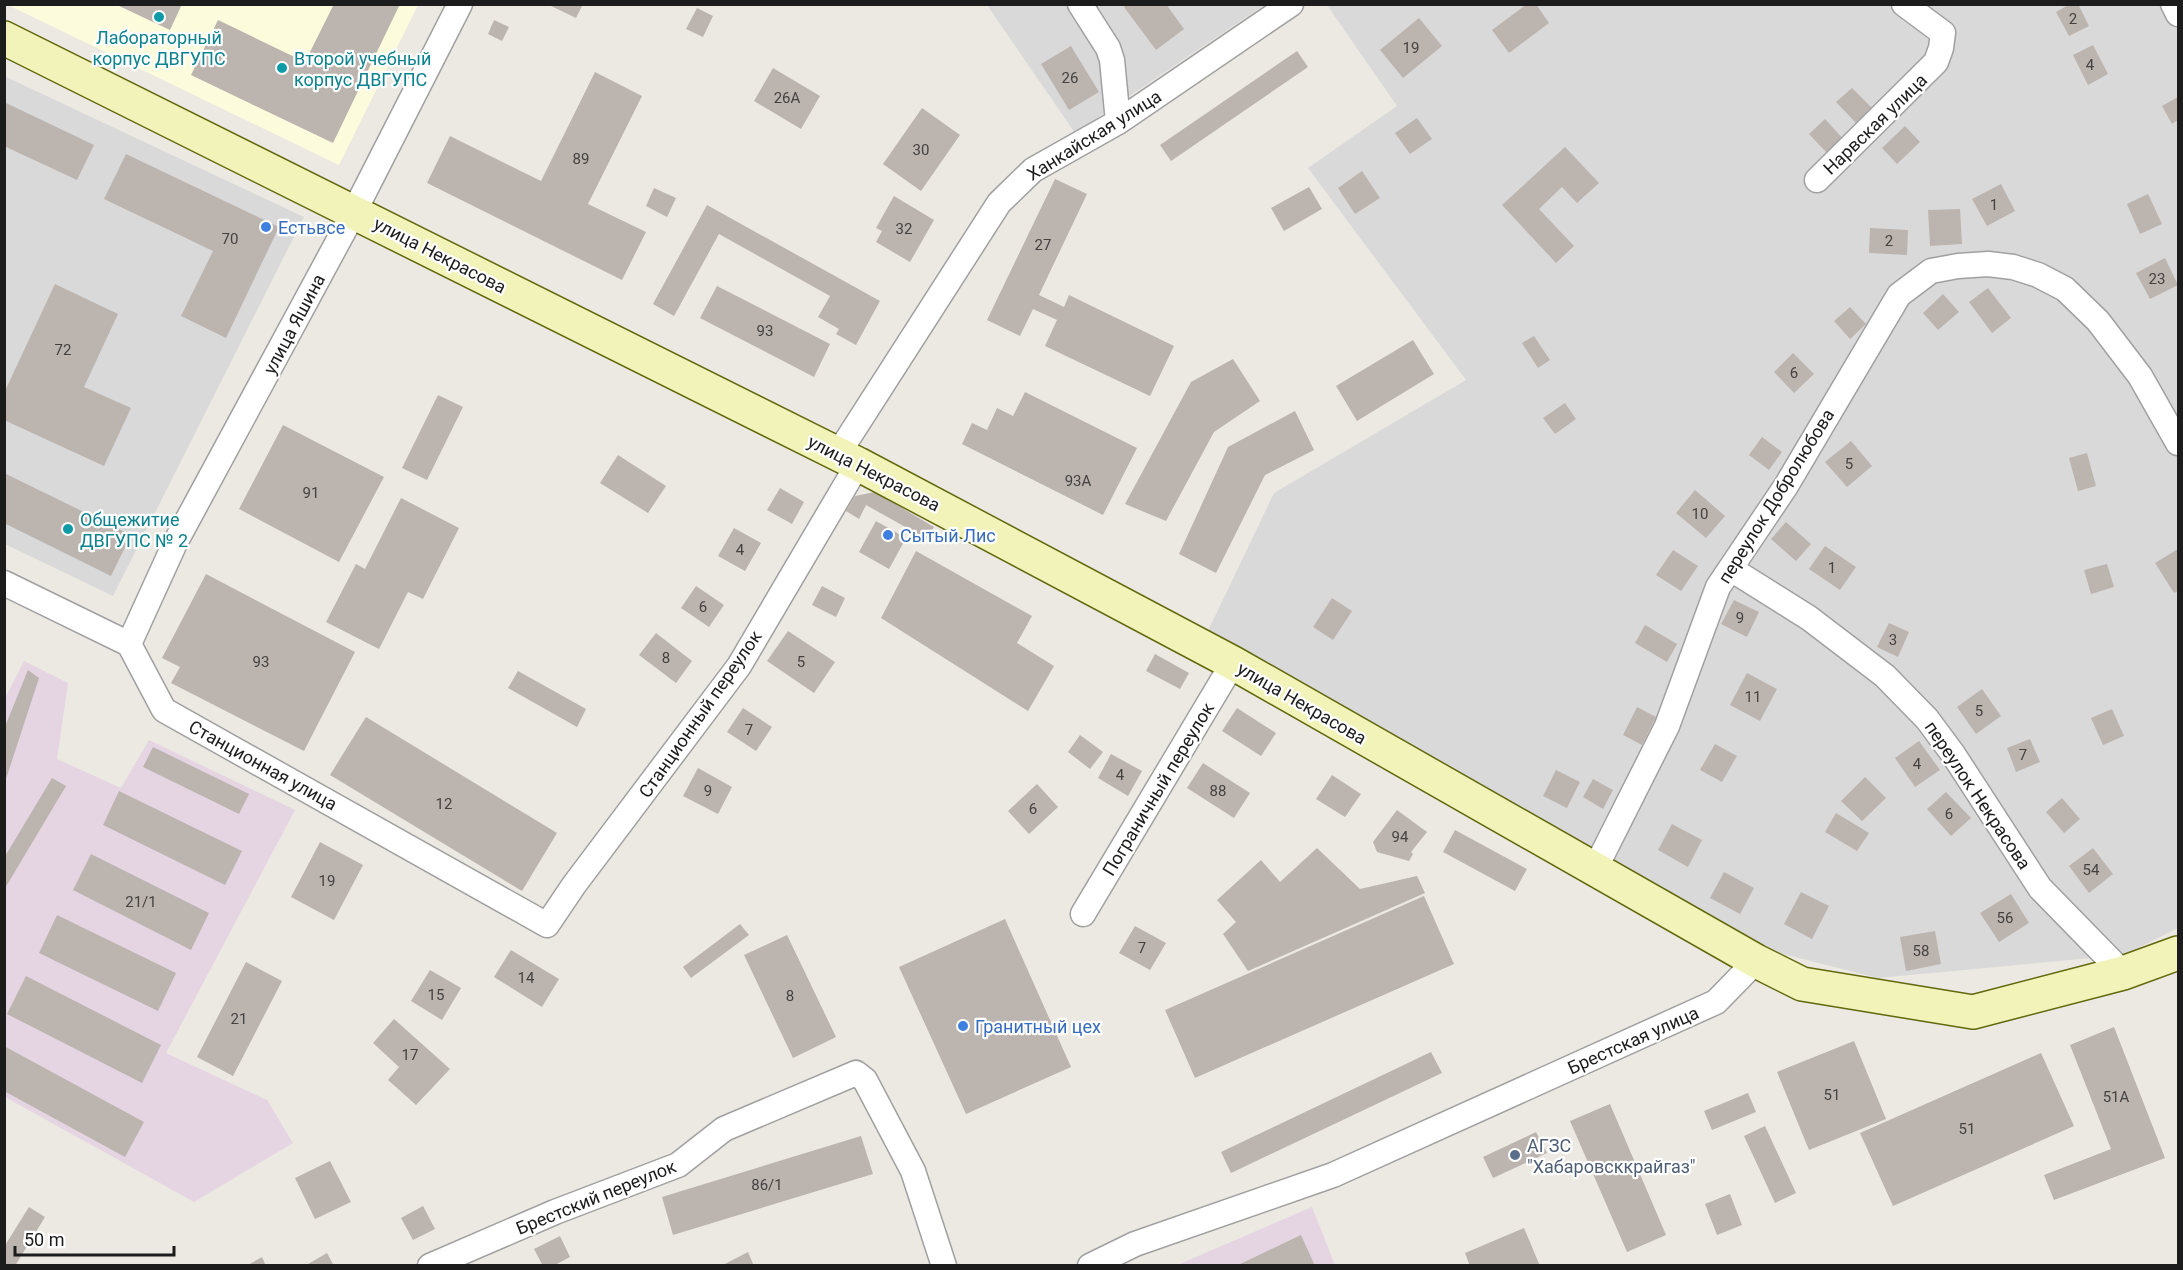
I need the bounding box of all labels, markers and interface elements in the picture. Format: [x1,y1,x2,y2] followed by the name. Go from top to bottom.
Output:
[152,10,166,24] marker: Лабораторный корпус ДВГУПС
[2069,10,2077,28] house number: 2
[92,27,226,69] place label: Лабораторный корпус ДВГУПС
[1403,39,1419,57] house number: 19
[294,48,431,90] place label: Второй учебный корпус ДВГУПС
[2086,56,2095,74] house number: 4
[275,61,289,75] marker: Второй учебный корпус ДВГУПС
[1062,69,1078,87] house number: 26
[1819,69,1931,179] street label: Нарвская улица
[1023,85,1165,185] street label: Ханкайская улица
[774,89,801,107] house number: 26А
[913,141,929,159] house number: 30
[573,150,589,168] house number: 89
[1990,196,1998,214] house number: 1
[370,213,510,297] street label: улица Некрасова
[278,217,345,238] place label: Естьвсе
[259,220,273,234] marker: Естьвсе
[896,220,912,238] house number: 32
[222,230,238,248] house number: 70
[1885,232,1893,250] house number: 2
[1035,236,1051,254] house number: 27
[259,270,329,378] street label: улица Яшина
[2149,270,2165,288] house number: 23
[757,322,773,340] house number: 93
[55,341,71,359] house number: 72
[1790,364,1798,382] house number: 6
[1714,405,1838,587] street label: переулок Добролюбова
[804,431,944,515] street label: улица Некрасова
[1845,455,1853,473] house number: 5
[1065,472,1092,490] house number: 93А
[303,484,319,502] house number: 91
[1692,505,1708,523] house number: 10
[80,509,188,551] place label: Общежитие ДВГУПС № 2
[61,522,75,536] marker: Общежитие ДВГУПС № 2
[900,525,996,546] place label: Сытый Лис
[881,528,895,542] marker: Сытый Лис
[736,541,745,559] house number: 4
[1828,559,1836,577] house number: 1
[699,598,707,616] house number: 6
[1736,609,1744,627] house number: 9
[634,626,766,802] street label: Станционный переулок
[1889,631,1897,649] house number: 3
[662,649,670,667] house number: 8
[253,653,269,671] house number: 93
[797,653,805,671] house number: 5
[1234,657,1370,749] street label: улица Некрасова
[1745,688,1761,706] house number: 11
[1098,698,1218,879] street label: Пограничный переулок
[1975,702,1983,720] house number: 5
[185,716,341,814] street label: Станционная улица
[1921,717,2035,873] street label: переулок Некрасова
[745,721,753,739] house number: 7
[2019,746,2027,764] house number: 7
[1913,755,1922,773] house number: 4
[1116,766,1125,784] house number: 4
[704,782,712,800] house number: 9
[1210,782,1226,800] house number: 88
[436,795,452,813] house number: 12
[1029,800,1037,818] house number: 6
[1945,805,1953,823] house number: 6
[1392,828,1409,846] house number: 94
[2083,861,2100,879] house number: 54
[319,872,335,890] house number: 19
[125,893,157,911] house number: 21/1
[1997,909,2013,927] house number: 56
[1138,939,1146,957] house number: 7
[1913,942,1929,960] house number: 58
[518,969,535,987] house number: 14
[428,986,444,1004] house number: 15
[786,987,794,1005] house number: 8
[1564,1002,1702,1078] street label: Брестская улица
[231,1010,247,1028] house number: 21
[975,1016,1101,1037] place label: Гранитный цех
[956,1019,970,1033] marker: Гранитный цех
[402,1046,418,1064] house number: 17
[1824,1086,1840,1104] house number: 51
[2103,1088,2130,1106] house number: 51А
[1959,1120,1975,1138] house number: 51
[1527,1135,1696,1177] place label: АГЗС "Хабаровсккрайгаз"
[1508,1148,1522,1162] marker: АГЗС "Хабаровсккрайгаз"
[513,1155,679,1239] street label: Брестский переулок
[751,1176,783,1194] house number: 86/1
[15,1219,174,1257] scale bar
[24,1229,64,1250] text: 50 m

